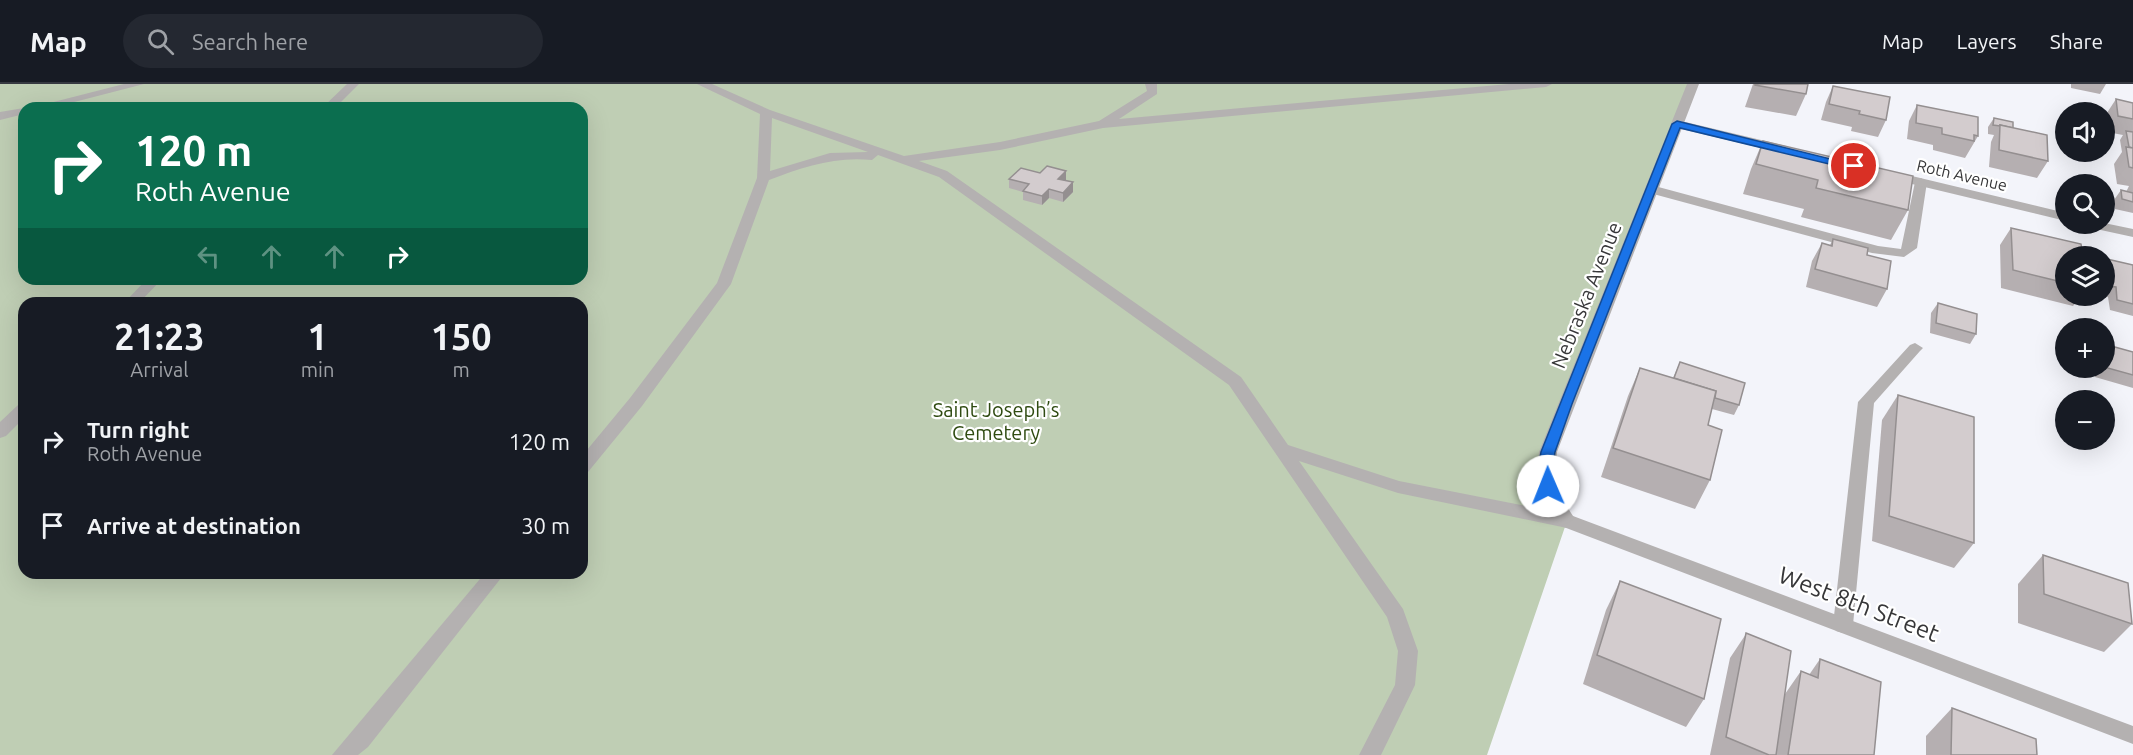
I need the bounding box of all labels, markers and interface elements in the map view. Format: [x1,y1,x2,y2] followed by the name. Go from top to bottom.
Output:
[123,14,543,68] search box
[144,25,177,58] icon: search
[30,26,87,57] text: Map
[192,29,308,54] text: Search here
[1882,29,1923,53] text: Map
[1956,29,2017,53] text: Layers
[2050,29,2103,53] text: Share
[2055,102,2115,450] map controls
[2055,102,2115,162] button: sound
[36,126,114,204] icon: right
[135,127,252,174] text: 120 m
[1828,140,1879,191] pin
[1837,149,1870,182] icon: arrive
[1915,156,2009,194] street label: Roth Avenue
[2055,174,2115,234] button: search
[135,176,291,206] text: Roth Avenue
[1546,218,1626,372] street label: Nebraska Avenue
[192,240,225,273] icon: left
[255,240,288,273] icon: ahead
[318,240,351,273] icon: ahead
[381,240,414,273] icon: right
[2055,246,2115,306] button: layers
[114,316,204,357] text: 21:23
[307,316,328,357] text: 1
[431,316,492,357] text: 150
[2055,318,2115,378] button: +
[130,358,189,381] text: Arrival
[301,358,334,381] text: min
[453,358,470,381] text: m
[2055,390,2115,450] button: −
[933,398,1059,444] park label: Saint Joseph’s Cemetery
[87,417,189,442] text: Turn right
[36,425,69,458] icon: right
[509,429,570,454] text: 120 m
[87,442,202,465] text: Roth Avenue
[1516,454,1580,518] position arrow
[36,509,69,542] icon: arrive
[87,513,301,538] text: Arrive at destination
[521,513,570,538] text: 30 m
[1775,561,1944,647] street label: West 8th Street

